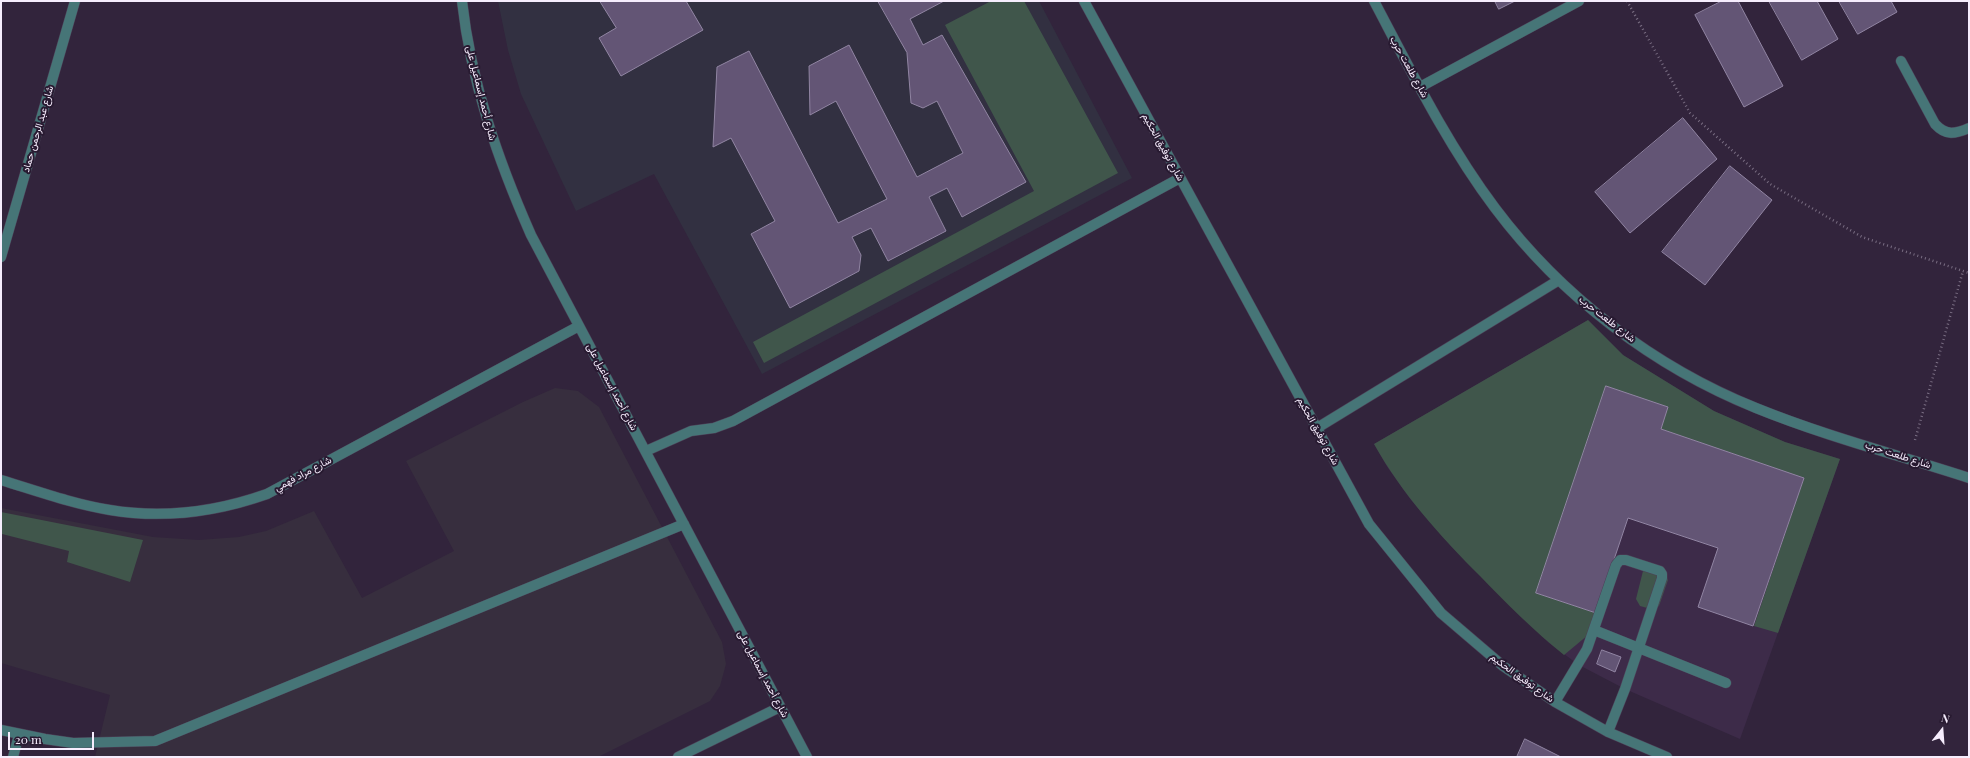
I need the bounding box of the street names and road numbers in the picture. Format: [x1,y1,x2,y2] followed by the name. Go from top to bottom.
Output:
[1387,34,1431,100] street label: شارع طلعت حرب
[463,45,499,141] street label: شارع أحمد إسماعيل على
[20,84,56,174] street label: شارع عبد الرحمن حماد
[1139,111,1187,183] street label: شارع توفيق الحكيم
[1576,293,1638,345] street label: شارع طلعت حرب
[584,341,640,433] street label: شارع أحمد إسماعيل على
[1294,395,1342,467] street label: شارع توفيق الحكيم
[1864,439,1932,471] street label: شارع طلعت حرب
[273,454,333,494] street label: شارع مراد فهمي
[735,628,791,720] street label: شارع أحمد إسماعيل على
[1488,651,1556,705] street label: شارع توفيق الحكيم

